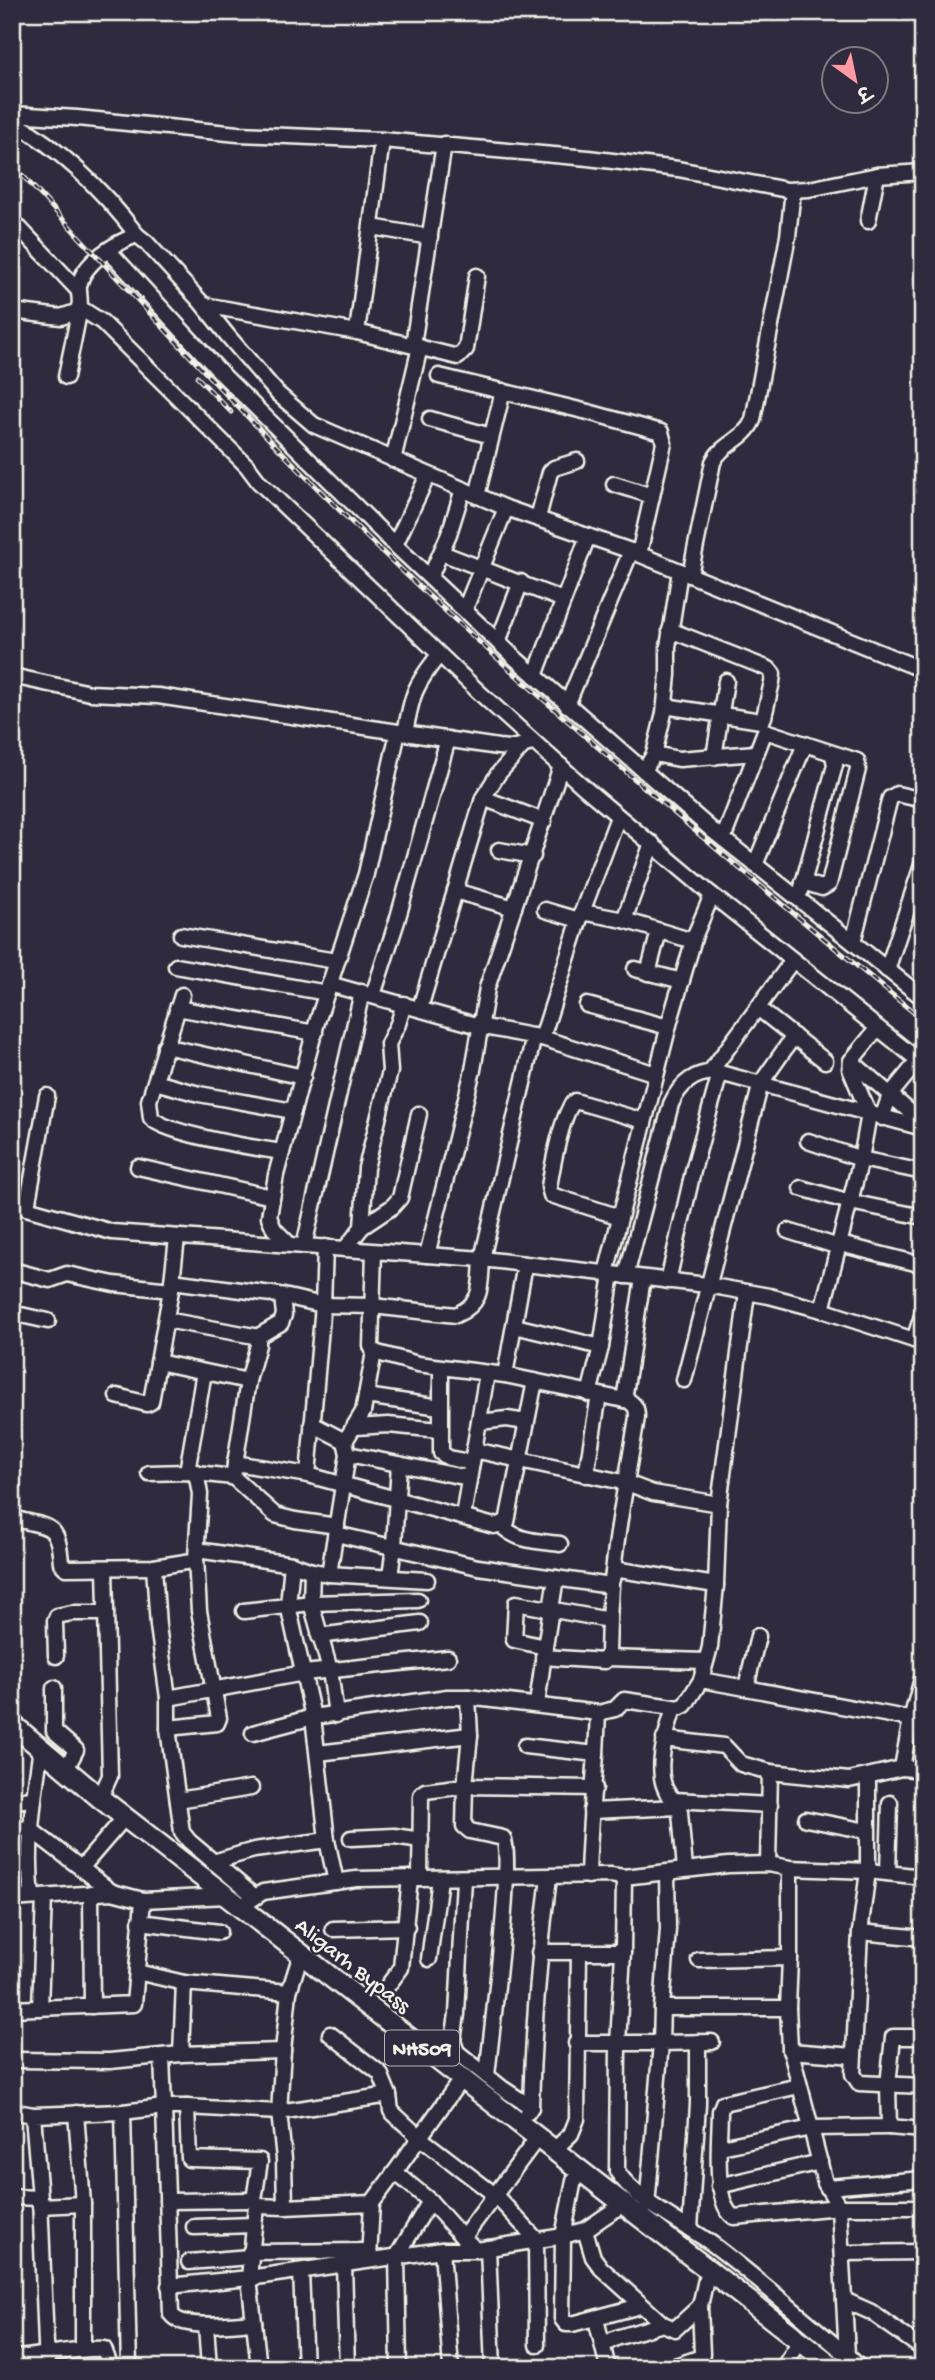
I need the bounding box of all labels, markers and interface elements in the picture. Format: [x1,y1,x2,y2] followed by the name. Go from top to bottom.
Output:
[820,46,890,116] north arrow
[849,77,876,106] text: उ
[289,1913,416,2021] street label: Aligarh Bypass
[385,2030,459,2066] road number: NH509

